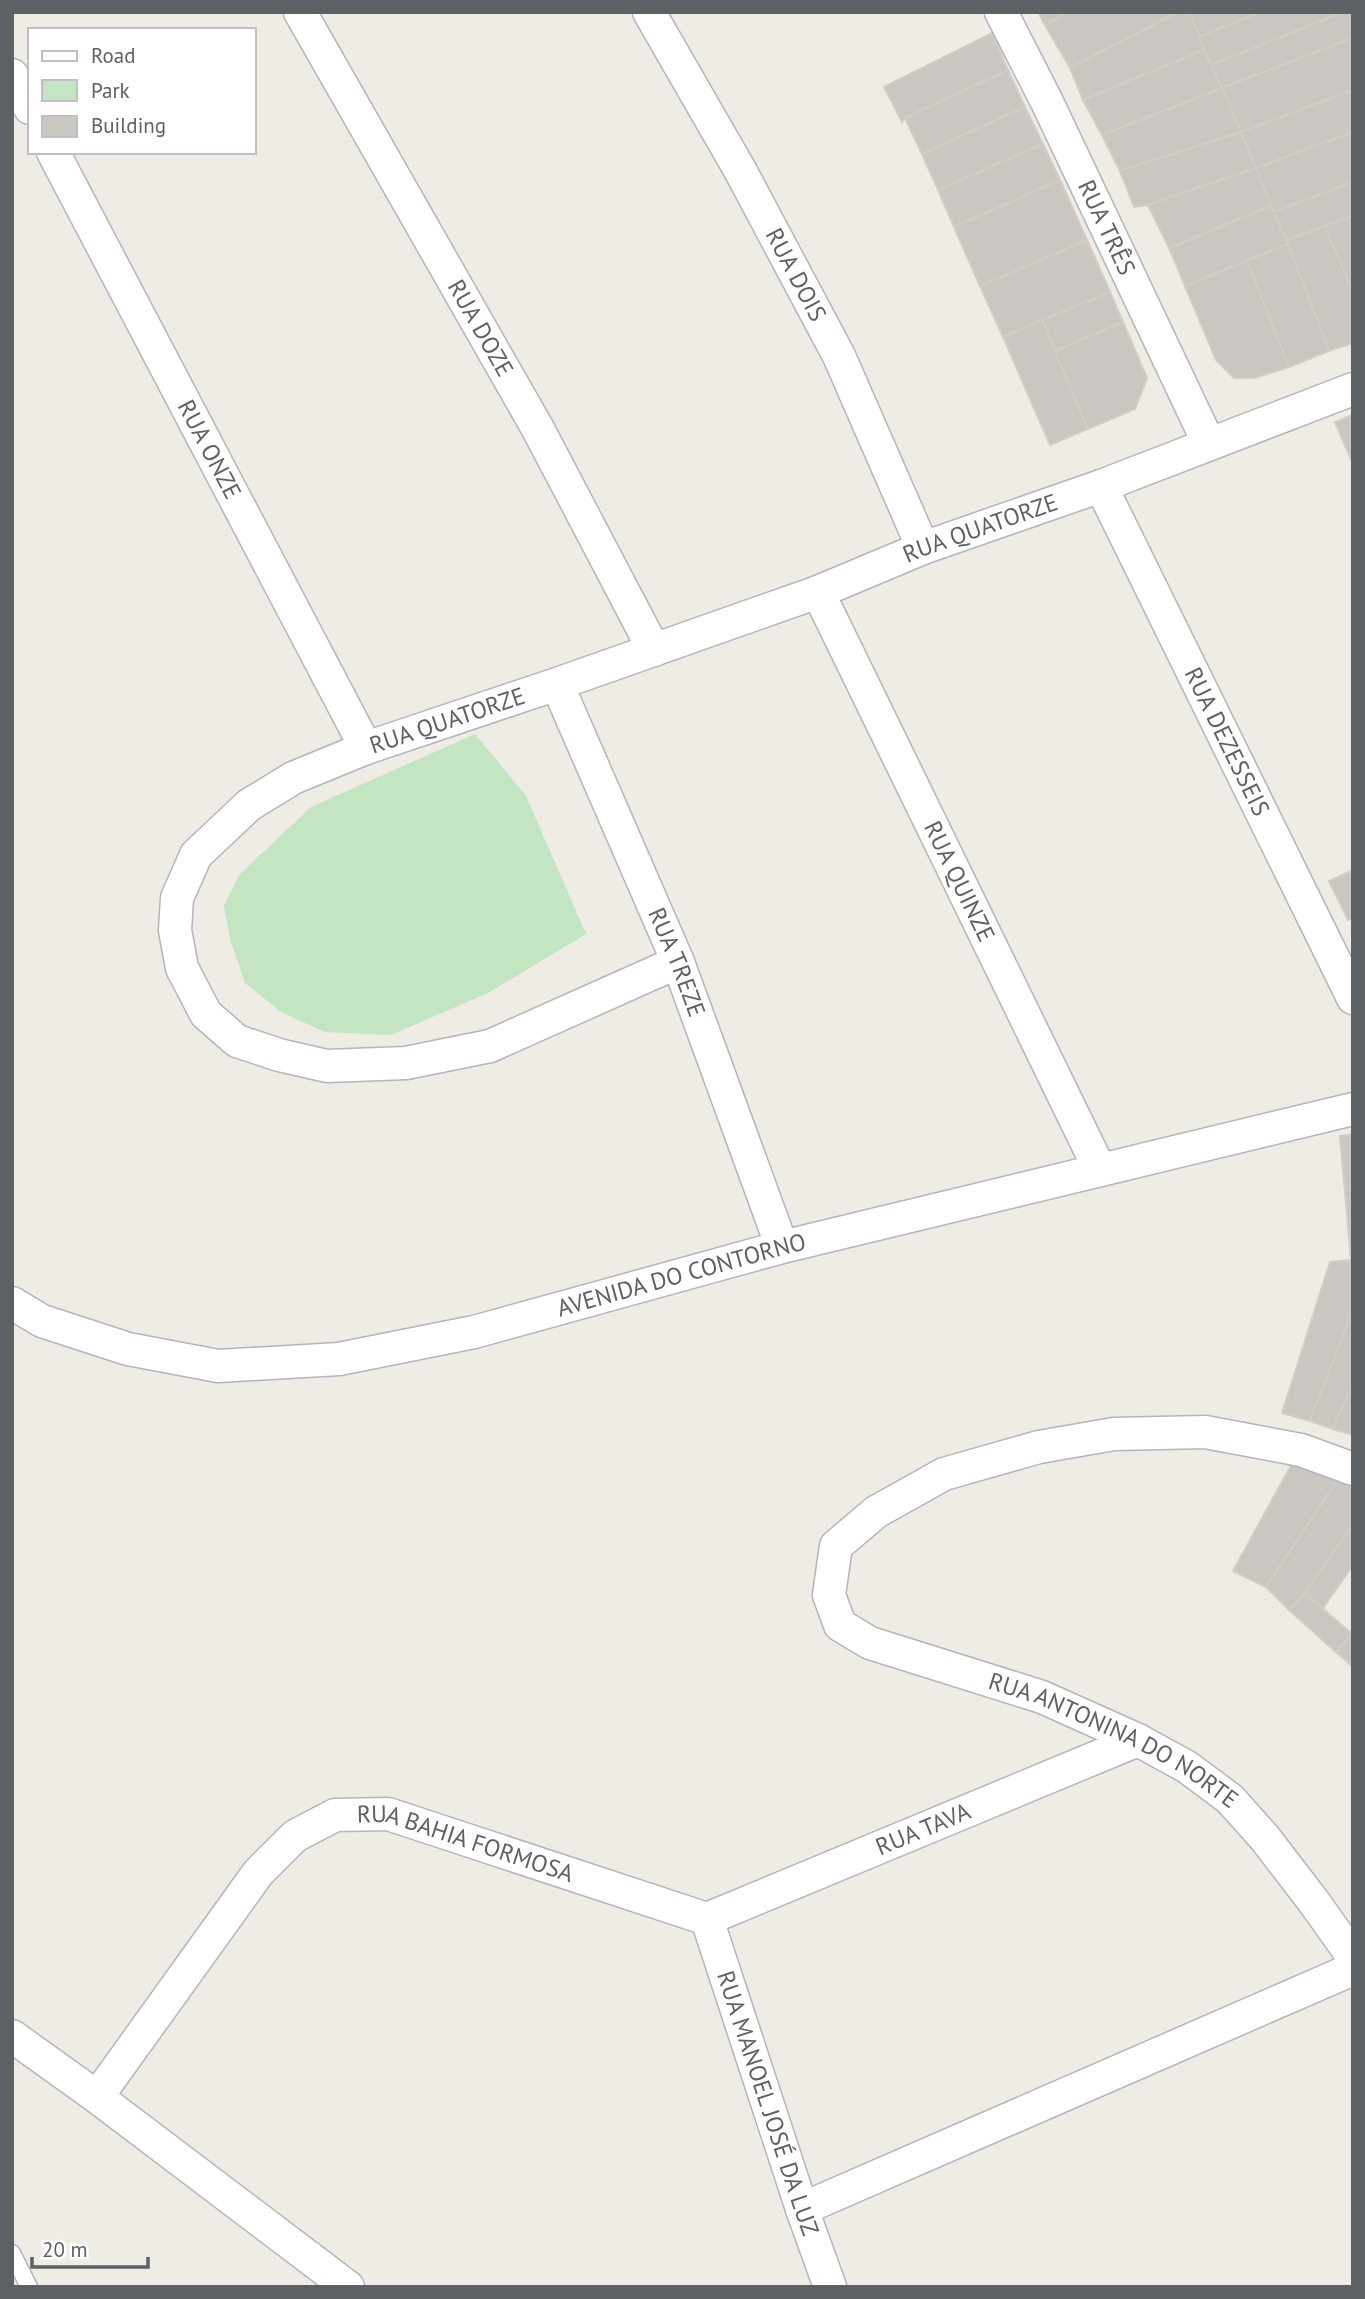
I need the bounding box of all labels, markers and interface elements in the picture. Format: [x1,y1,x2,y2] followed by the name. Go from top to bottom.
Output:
[28,28,256,154] legend
[91,42,135,69] text: Road
[91,77,130,104] text: Park
[91,112,166,139] text: Building
[1071,175,1143,280] street label: RUA TRÊS
[759,223,834,327] street label: RUA DOIS
[441,274,521,382] street label: RUA DOZE
[171,394,248,504] street label: RUA ONZE
[898,486,1062,570] street label: RUA QUATORZE
[1178,662,1277,821] street label: RUA DEZESSEIS
[365,680,529,761] street label: RUA QUATORZE
[917,816,1002,947] street label: RUA QUINZE
[641,903,713,1021] street label: RUA TREZE
[553,1226,809,1323] street label: AVENIDA DO CONTORNO
[985,1665,1245,1815] street label: RUA ANTONINA DO NORTE
[871,1795,975,1862] street label: RUA TAVA
[357,1798,578,1889] street label: RUA BAHIA FORMOSA
[710,1967,826,2240] street label: RUA MANOEL JOSÉ DA LUZ
[32,2226,147,2270] scale bar
[42,2236,88,2263] text: 20 m

